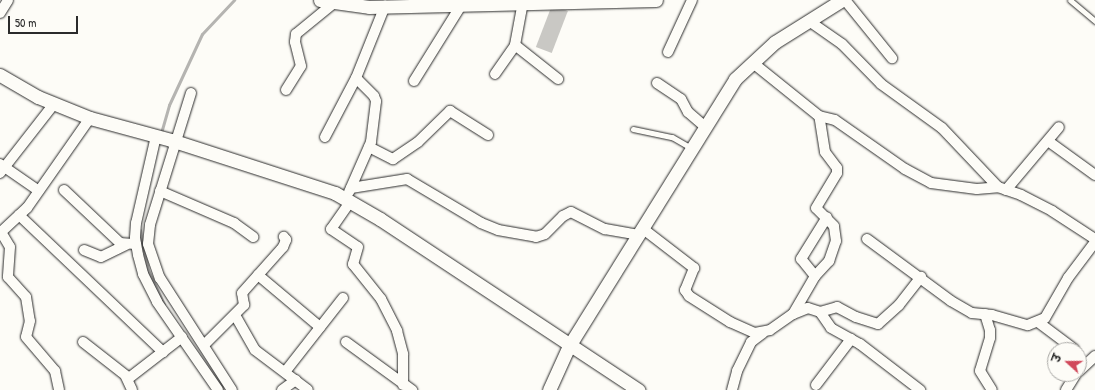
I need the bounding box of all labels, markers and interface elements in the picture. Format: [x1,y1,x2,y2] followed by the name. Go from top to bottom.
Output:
[10,8,80,34] scale bar
[15,14,36,31] text: 50 m
[1047,342,1087,382] north arrow
[1049,352,1065,364] text: उ

